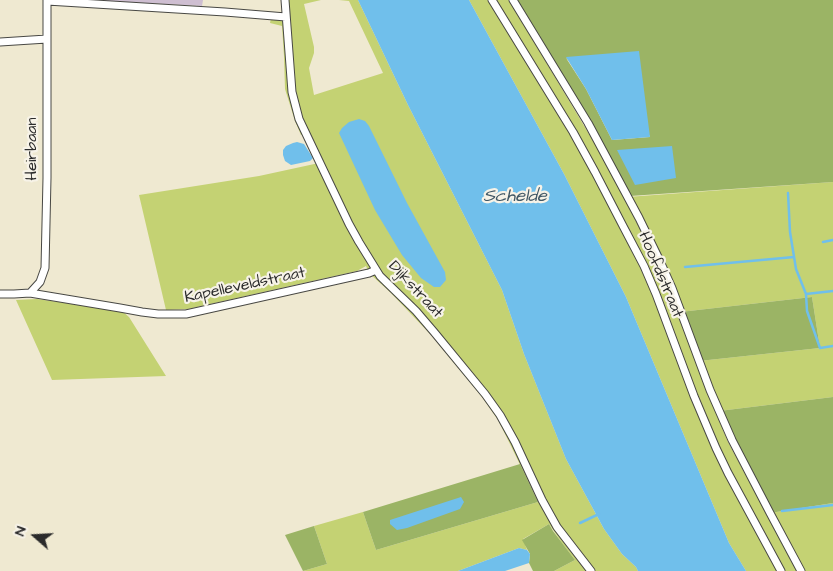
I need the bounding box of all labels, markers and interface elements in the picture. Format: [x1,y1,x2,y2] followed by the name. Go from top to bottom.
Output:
[23,118,43,180] street label: Heirbaan
[483,186,547,208] water label: Schelde
[633,229,687,321] street label: Hoofdstraat
[384,257,446,323] street label: Dijkstraat
[183,264,307,308] street label: Kapelleveldstraat
[10,511,60,561] north arrow
[10,524,32,539] text: N

